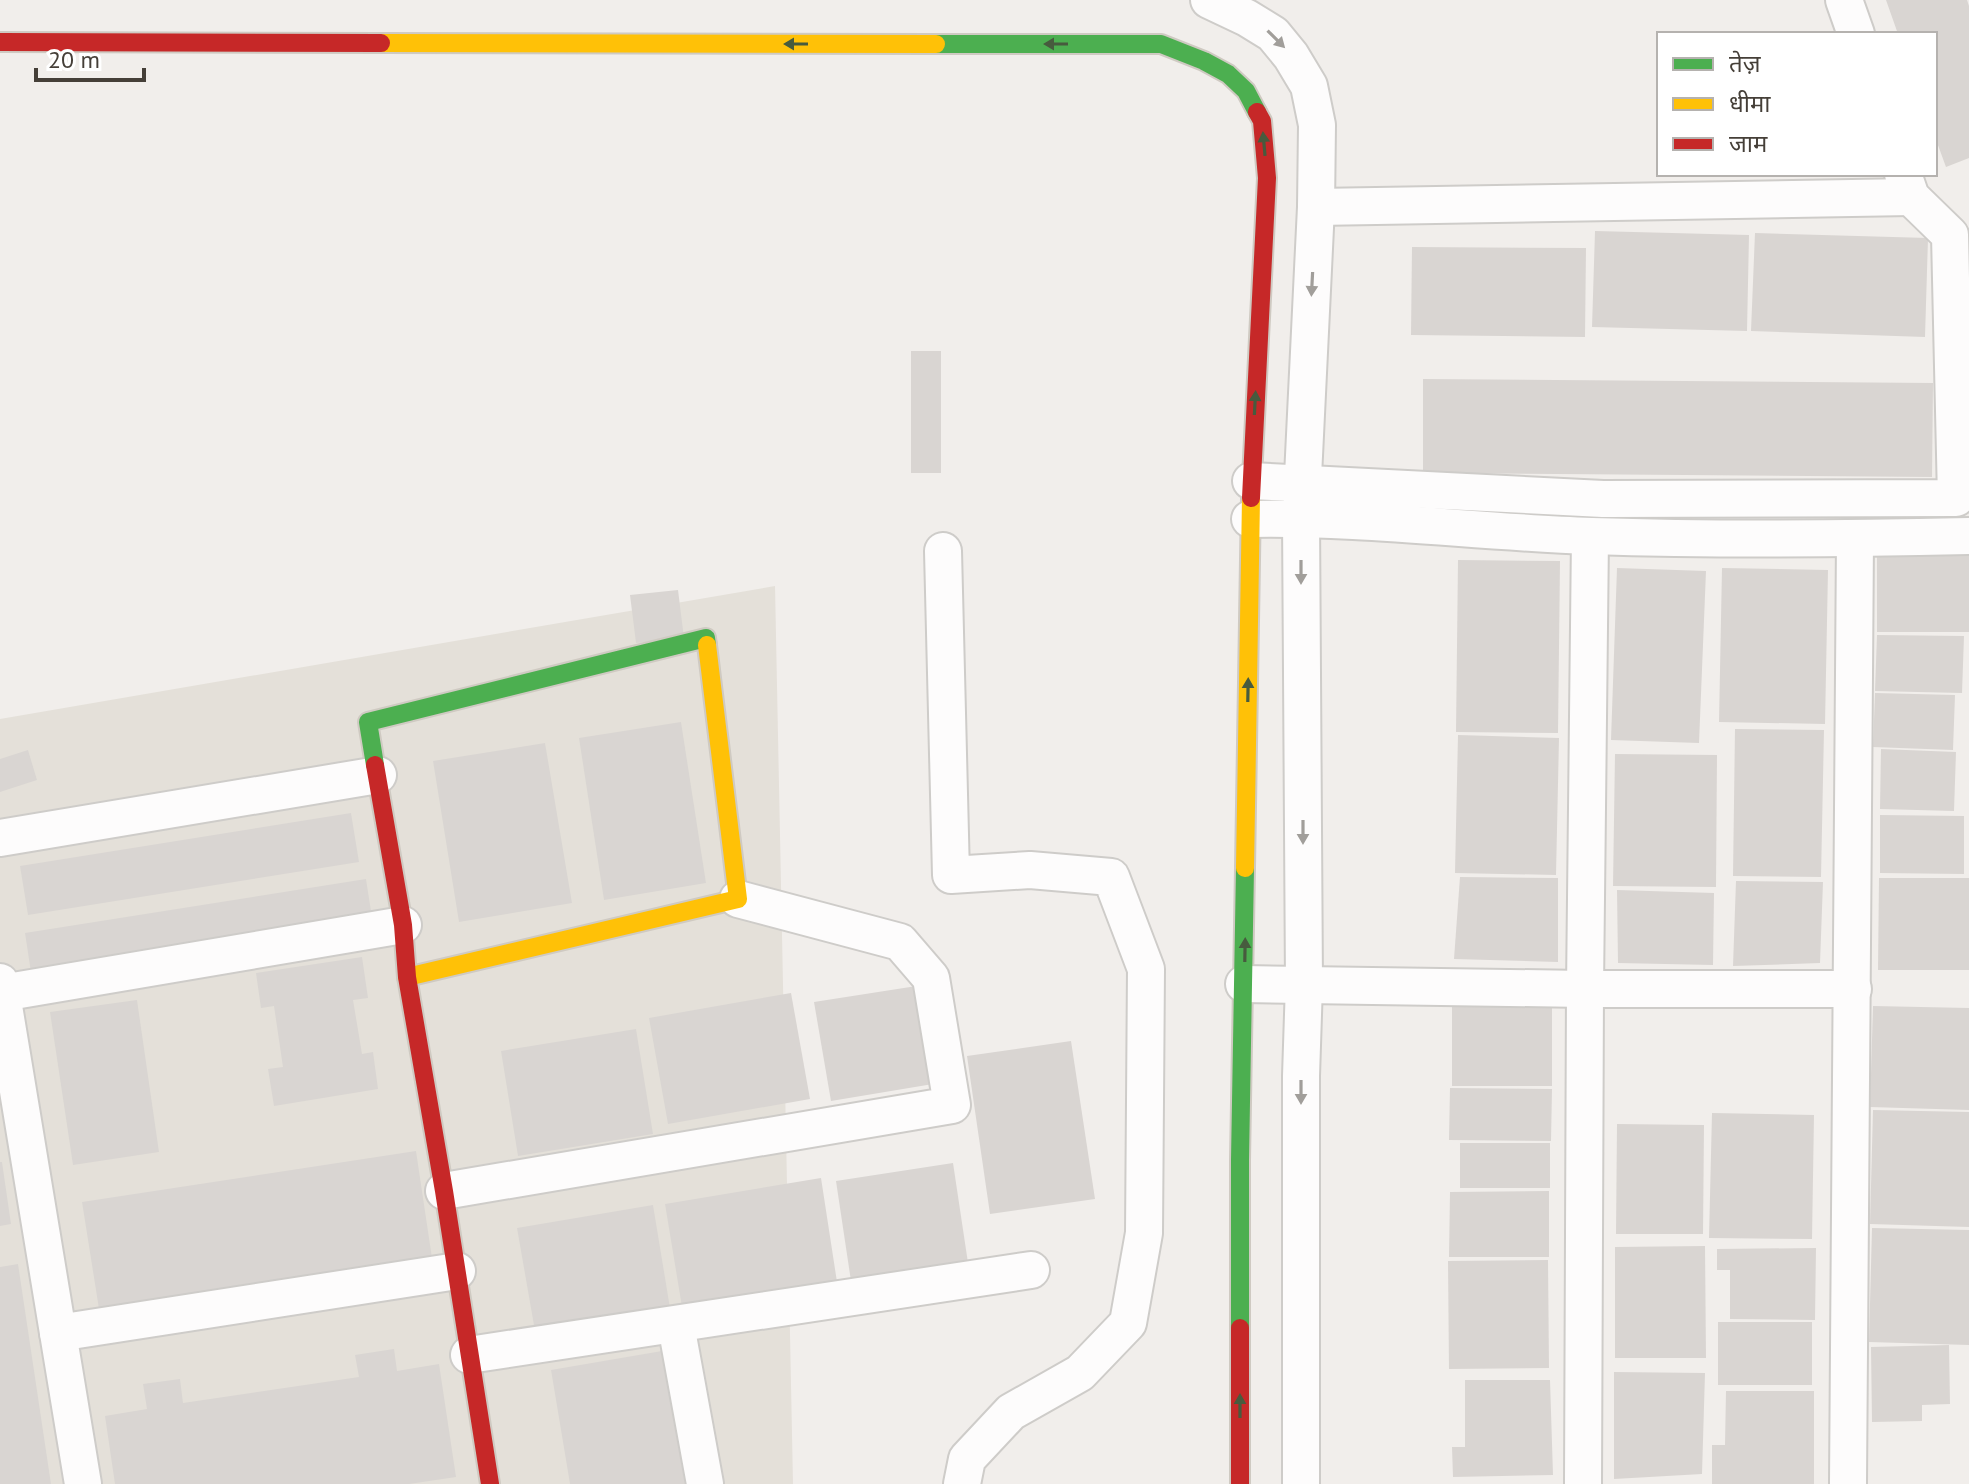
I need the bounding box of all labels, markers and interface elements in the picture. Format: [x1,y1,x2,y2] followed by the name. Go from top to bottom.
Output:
[1266,30,1285,49] one-way arrow
[36,32,144,82] scale bar
[1657,32,1937,176] legend
[783,38,808,50] one-way arrow
[1043,38,1068,50] one-way arrow
[48,44,100,75] text: 20 m
[1729,48,1762,79] text: तेज़
[1729,88,1771,119] text: धीमा
[1729,128,1768,159] text: जाम
[1257,131,1270,156] one-way arrow
[1305,272,1318,297] one-way arrow
[1248,390,1261,415] one-way arrow
[1295,560,1307,585] one-way arrow
[1242,677,1254,702] one-way arrow
[1297,820,1309,845] one-way arrow
[1238,937,1251,962] one-way arrow
[1295,1080,1307,1105] one-way arrow
[1234,1393,1246,1418] one-way arrow

